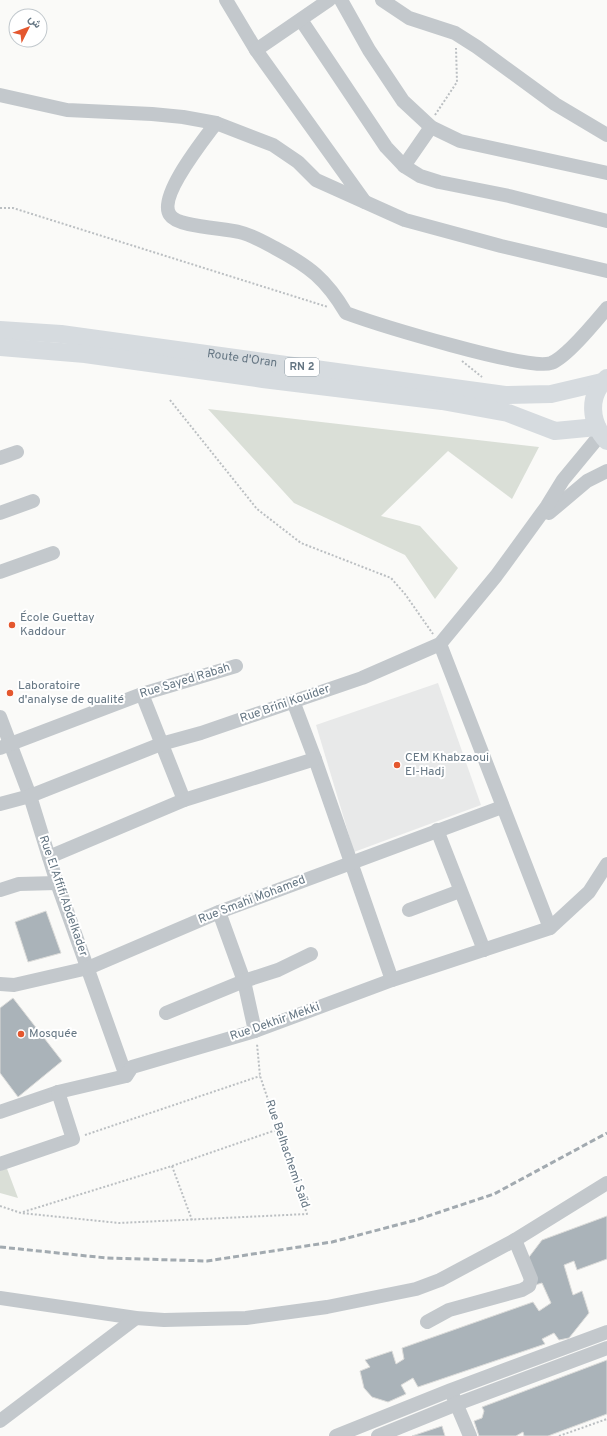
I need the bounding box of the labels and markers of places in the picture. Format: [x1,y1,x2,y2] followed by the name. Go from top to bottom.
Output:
[20,610,95,640] place label: École Guettay Kaddour
[7,620,17,630] marker: École Guettay Kaddour
[18,678,124,708] place label: Laboratoire d'analyse de qualité
[5,688,15,698] marker: Laboratoire d'analyse de qualité
[405,750,489,780] place label: CEM Khabzaoui El-Hadj
[392,760,402,770] marker: CEM Khabzaoui El-Hadj
[29,1026,77,1042] place label: Mosquée
[16,1029,26,1039] marker: Mosquée

